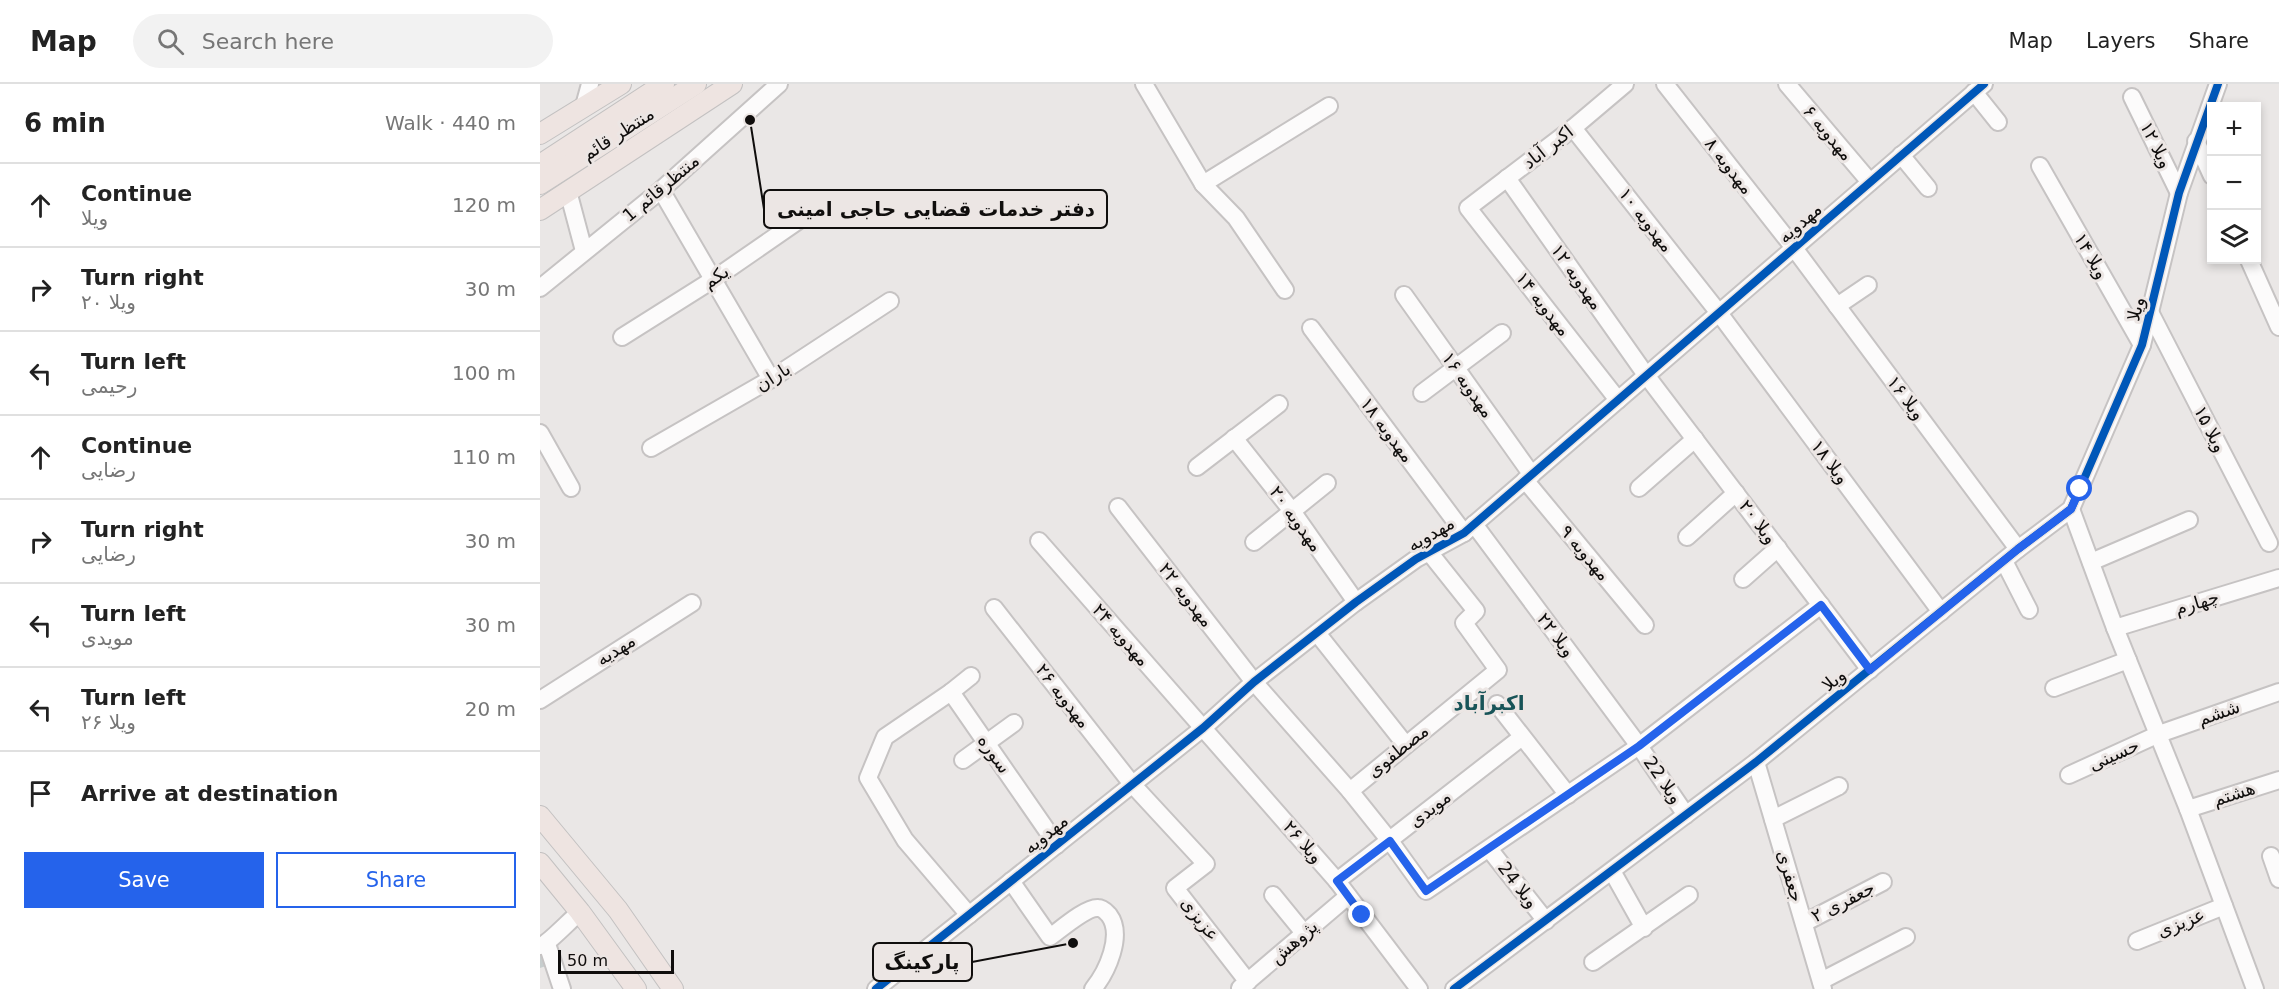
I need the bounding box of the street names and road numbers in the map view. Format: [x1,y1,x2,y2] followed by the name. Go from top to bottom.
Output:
[1798,101,1858,165] street label: مهدویه ۶
[578,102,658,166] street label: منتظر قائم
[2135,118,2177,172] street label: ویلا ۱۲
[1518,120,1578,174] street label: اکبر آباد
[1700,133,1758,199] street label: مهدویه ۸
[618,150,704,226] street label: منتظرقائم 1
[1614,183,1678,257] street label: مهدویه ۱۰
[1774,198,1826,248] street label: مهدویه
[2069,229,2113,283] street label: ویلا ۱۴
[1546,240,1608,314] street label: مهدویه ۱۲
[699,260,733,294] street label: یکم
[1511,267,1575,341] street label: مهدویه ۱۴
[2122,294,2150,324] street label: ویلا
[1437,348,1499,422] street label: مهدویه ۱۶
[751,358,794,395] street label: باران
[1882,372,1930,424] street label: ویلا ۱۶
[1355,393,1419,467] street label: مهدویه ۱۸
[2189,402,2231,456] street label: ویلا ۱۵
[1806,436,1854,488] street label: ویلا ۱۸
[1265,482,1327,556] street label: مهدویه ۲۰
[1734,496,1782,548] street label: ویلا ۲۰
[1404,512,1458,556] street label: مهدویه
[1555,521,1615,585] street label: مهدویه ۹
[1154,558,1218,632] street label: مهدویه ۲۲
[2172,586,2222,620] street label: چهارم
[1088,599,1154,671] street label: مهدویه ۲۴
[1532,609,1580,661] street label: ویلا ۲۲
[592,630,640,670] street label: مهديه
[1031,659,1095,733] street label: مهدویه ۲۶
[1818,664,1850,696] street label: ویلا
[2195,696,2243,730] street label: ششم
[1363,720,1433,782] street label: مصطفوی
[973,730,1015,778] street label: سوره
[2085,734,2142,775] street label: حسینی
[1639,752,1687,808] street label: ویلا 22
[2210,777,2258,811] street label: هشتم
[1405,786,1455,832] street label: مویدی
[1019,809,1073,859] street label: مهدویه
[1278,816,1328,868] street label: ویلا ۲۶
[1772,848,1808,904] street label: جعفری
[1493,857,1543,913] street label: ویلا 24
[1808,877,1878,927] street label: جعفری ۲
[1176,893,1224,945] street label: عزیزی
[2154,903,2208,943] street label: عزیزی
[1266,915,1322,969] street label: پژوهش

